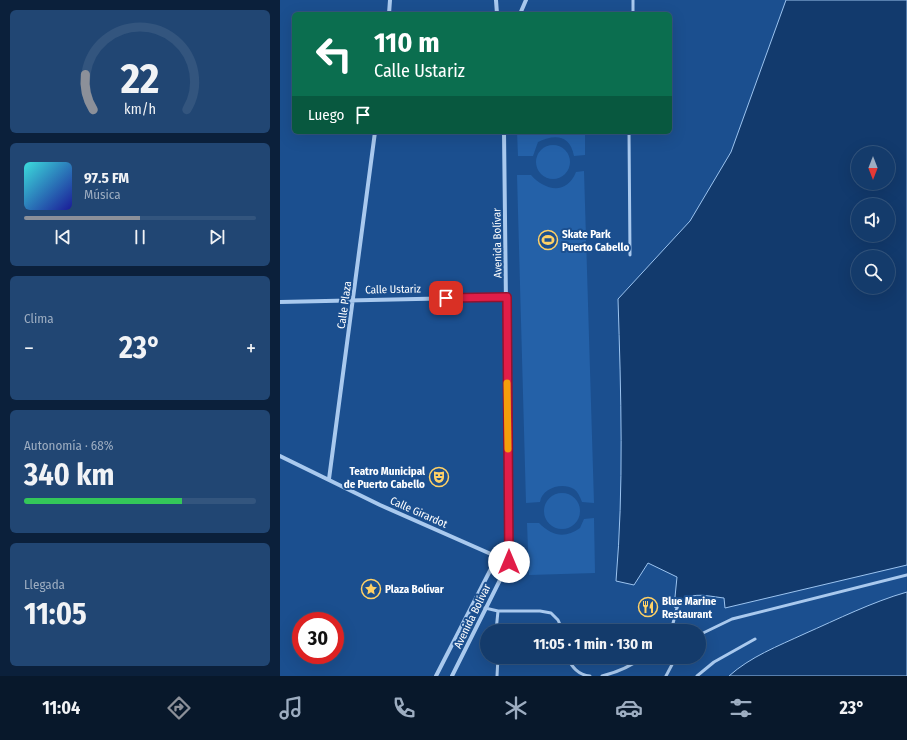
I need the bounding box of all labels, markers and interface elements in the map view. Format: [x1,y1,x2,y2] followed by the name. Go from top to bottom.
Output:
[374,26,440,59] text: 110 m
[308,28,360,80] icon: left
[120,53,159,103] text: 22
[374,60,465,82] text: Calle Ustariz
[124,100,156,117] text: km/h
[352,104,374,126] icon: arrive
[308,106,344,124] text: Luego
[851,146,895,190] north arrow
[851,146,895,294] map controls
[84,169,129,187] text: 97.5 FM
[84,187,121,202] text: Música
[851,198,895,242] button: sound
[490,208,505,278] street label: Avenida Bolívar
[52,226,74,248] icon: previous
[129,226,151,248] icon: pause
[206,226,228,248] icon: next
[562,228,630,254] place label: Skate Park Puerto Cabello
[537,229,559,251] sports icon: Skate Park Puerto Cabello
[851,250,895,294] button: search
[335,280,354,330] street label: Calle Plaza
[429,281,463,315] pin
[365,283,422,296] street label: Calle Ustariz
[435,287,457,309] icon: arrive
[24,311,54,326] text: Clima
[119,330,161,366] text: 23°
[24,335,34,362] text: −
[246,335,256,362] text: +
[24,438,113,453] text: Autonomía · 68%
[24,457,114,493] text: 340 km
[344,465,426,491] place label: Teatro Municipal de Puerto Cabello
[428,466,450,488] theatre icon: Teatro Municipal de Puerto Cabello
[388,494,450,531] street label: Calle Girardot
[488,541,530,583] position arrow
[24,577,65,592] text: Llegada
[360,578,382,600] place icon: Plaza Bolívar
[451,582,494,651] street label: Avenida Bolívar
[385,583,445,596] place label: Plaza Bolívar
[662,595,717,621] place label: Blue Marine Restaurant
[24,596,87,632] text: 11:05
[637,596,659,618] restaurant icon: Blue Marine Restaurant
[292,612,344,664] speed limit sign: 30
[533,635,653,653] text: 11:05 · 1 min · 130 m
[165,694,193,722] icon: directions
[277,694,305,722] icon: music
[390,694,418,722] icon: phone
[502,694,530,722] icon: climate
[615,694,643,722] icon: car
[727,694,755,722] icon: filters
[42,697,80,719] text: 11:04
[839,697,865,719] text: 23°

